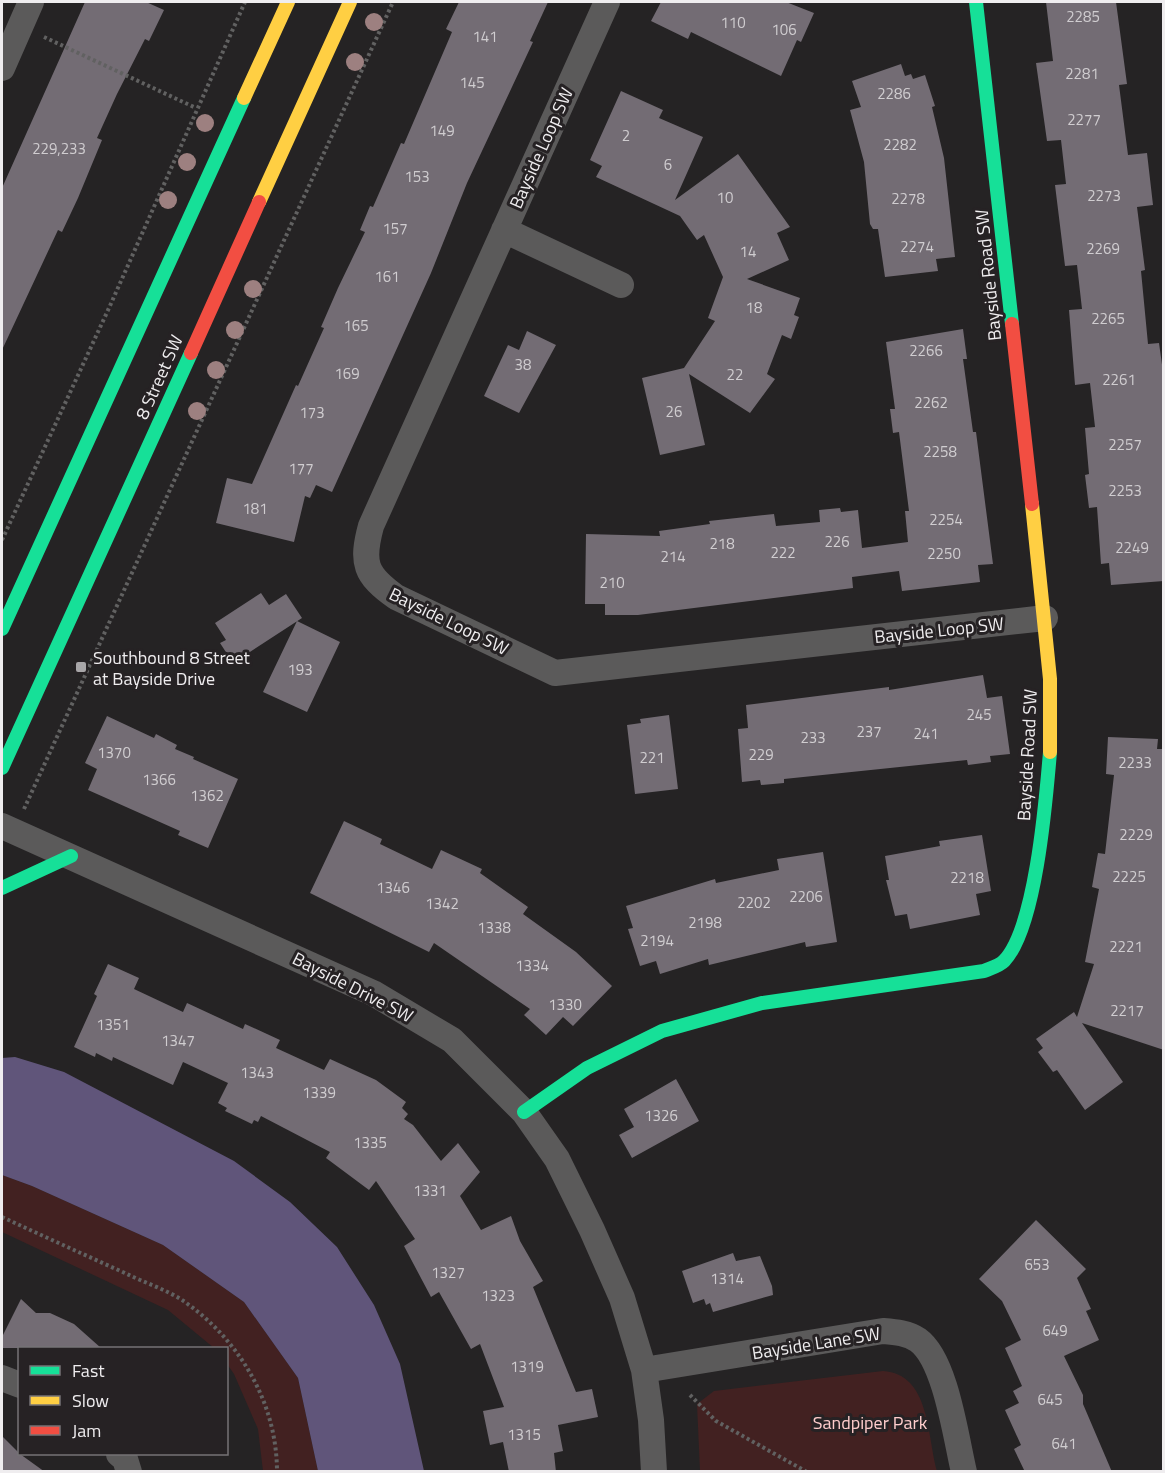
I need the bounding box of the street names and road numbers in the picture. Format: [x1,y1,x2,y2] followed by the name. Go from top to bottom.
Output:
[502,83,580,213] street label: Bayside Loop SW
[968,208,1008,342] street label: Bayside Road SW
[128,330,190,424] street label: 8 Street SW
[385,580,513,662] street label: Bayside Loop SW
[873,610,1005,650] street label: Bayside Loop SW
[1010,688,1044,822] street label: Bayside Road SW
[288,945,418,1029] street label: Bayside Drive SW
[750,1320,882,1366] street label: Bayside Lane SW

